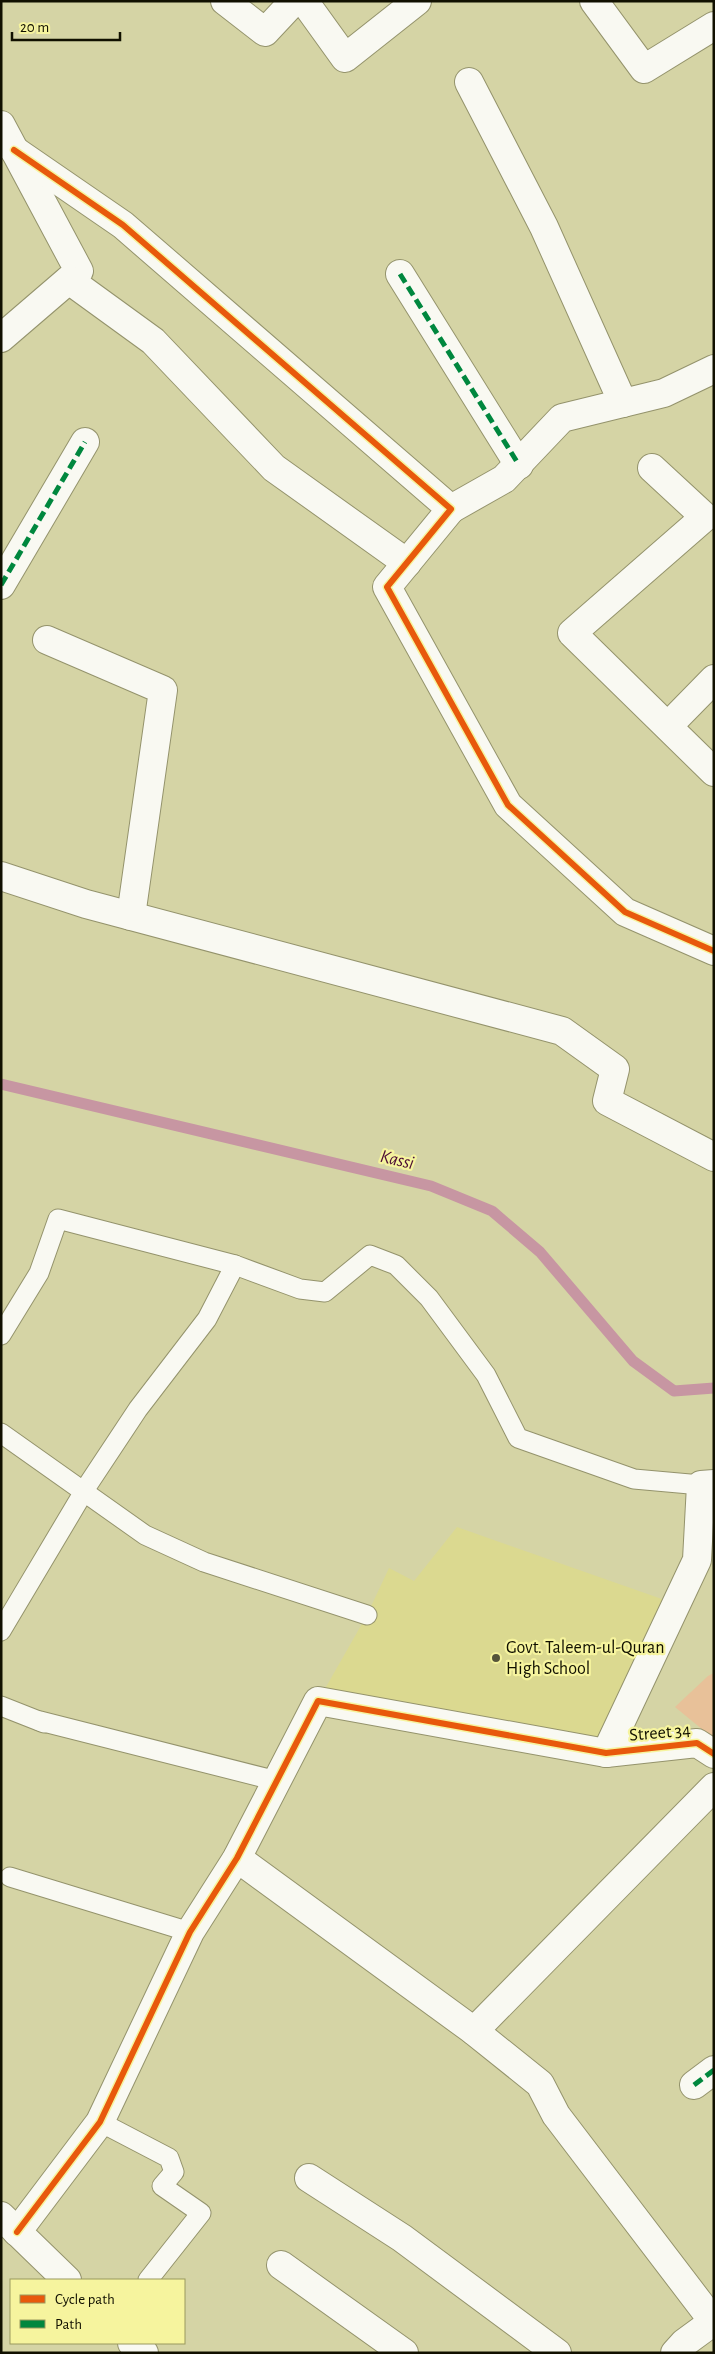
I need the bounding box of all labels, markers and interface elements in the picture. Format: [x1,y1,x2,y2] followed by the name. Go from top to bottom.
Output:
[12,10,120,42] scale bar
[20,20,49,35] text: 20 m
[378,1147,416,1173] water label: Kassi
[506,1639,665,1678] place label: Govt. Taleem-ul-Quran High School
[490,1652,502,1664] marker: Govt. Taleem-ul-Quran High School
[629,1721,692,1745] street label: Street 34
[10,2279,185,2344] legend
[55,2292,115,2307] text: Cycle path
[55,2317,82,2332] text: Path

